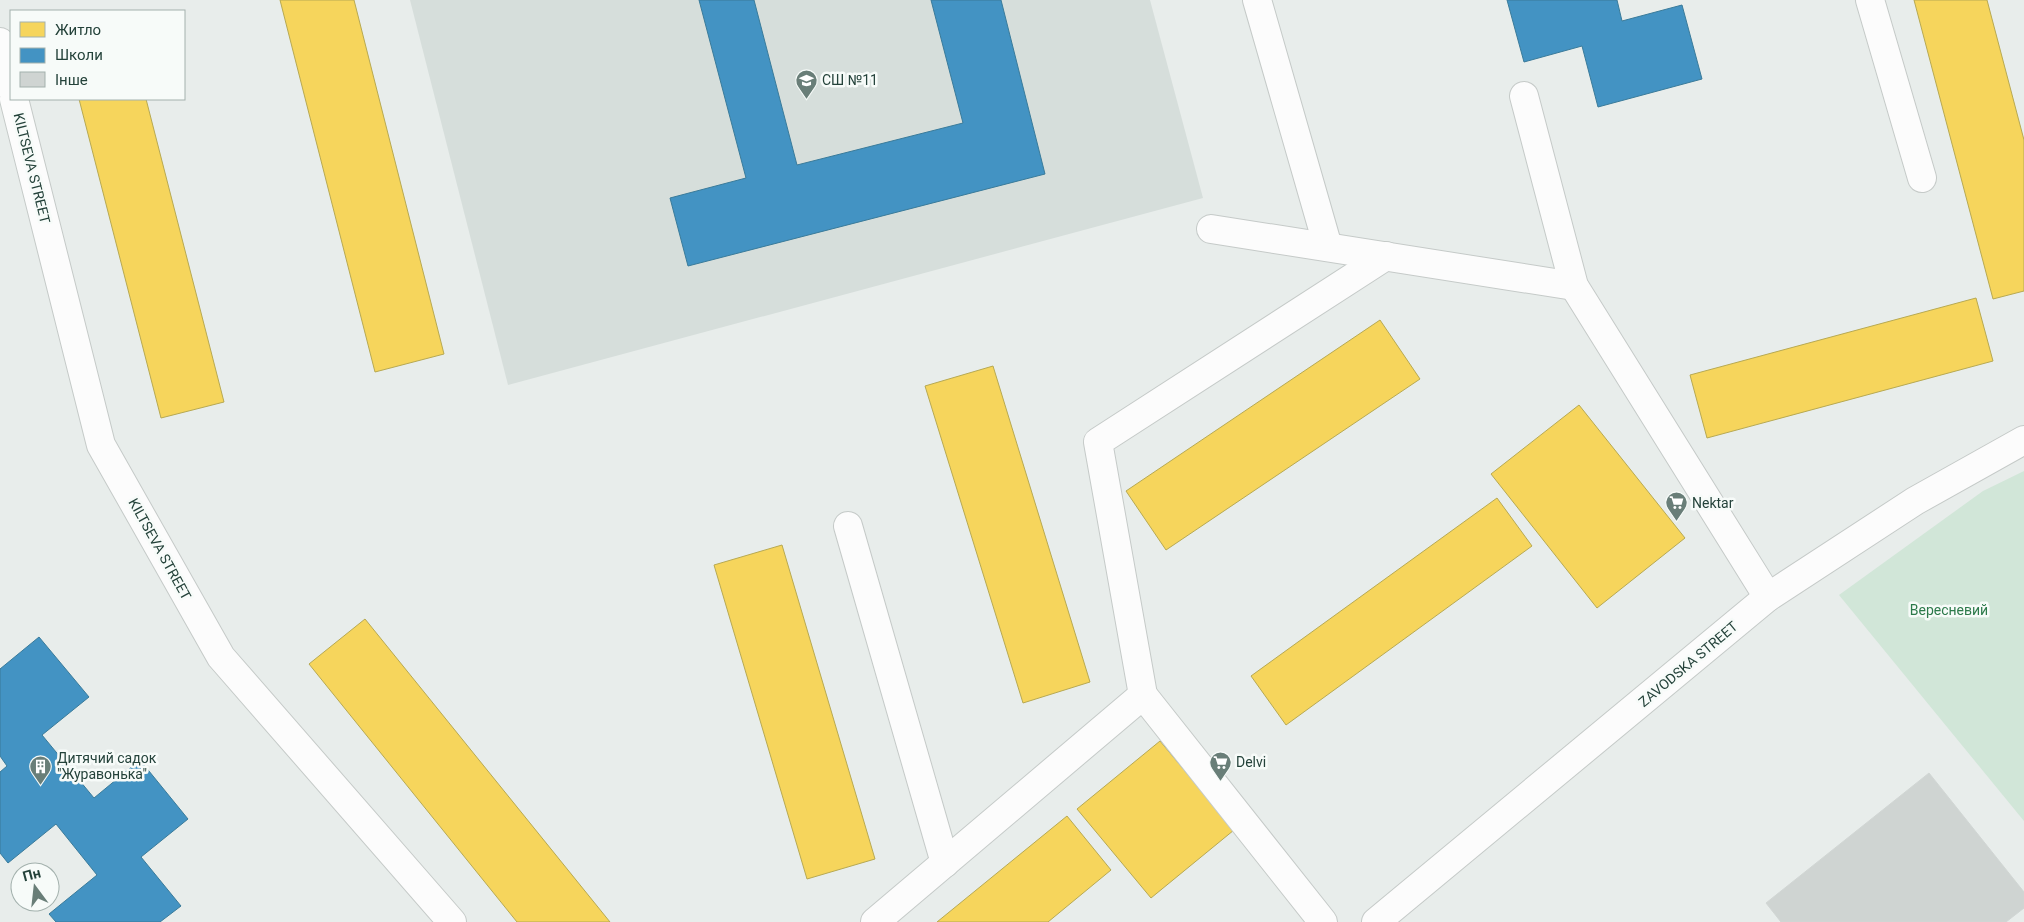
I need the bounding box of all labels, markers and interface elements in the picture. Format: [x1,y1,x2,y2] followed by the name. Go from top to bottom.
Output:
[10,10,185,100] legend
[55,21,101,39] text: Житло
[55,46,103,64] text: Школи
[794,68,818,99] school or university icon: СШ №11
[55,71,88,89] text: Інше
[822,72,878,88] place label: СШ №11
[11,111,54,226] street label: KILTSEVA STREET
[1664,491,1688,522] supermarket icon: Nektar
[125,495,195,603] street label: KILTSEVA STREET
[1692,495,1734,511] place label: Nektar
[1910,602,1988,618] park label: Вересневий
[1635,618,1741,710] street label: ZAVODSKA STREET
[57,750,157,782] place label: Дитячий садок "Журавонька"
[1208,750,1232,781] supermarket icon: Delvi
[29,754,53,785] building icon: Дитячий садок "Журавонька"
[1236,754,1266,770] place label: Delvi
[10,862,60,912] north arrow
[21,864,42,884] text: Пн

